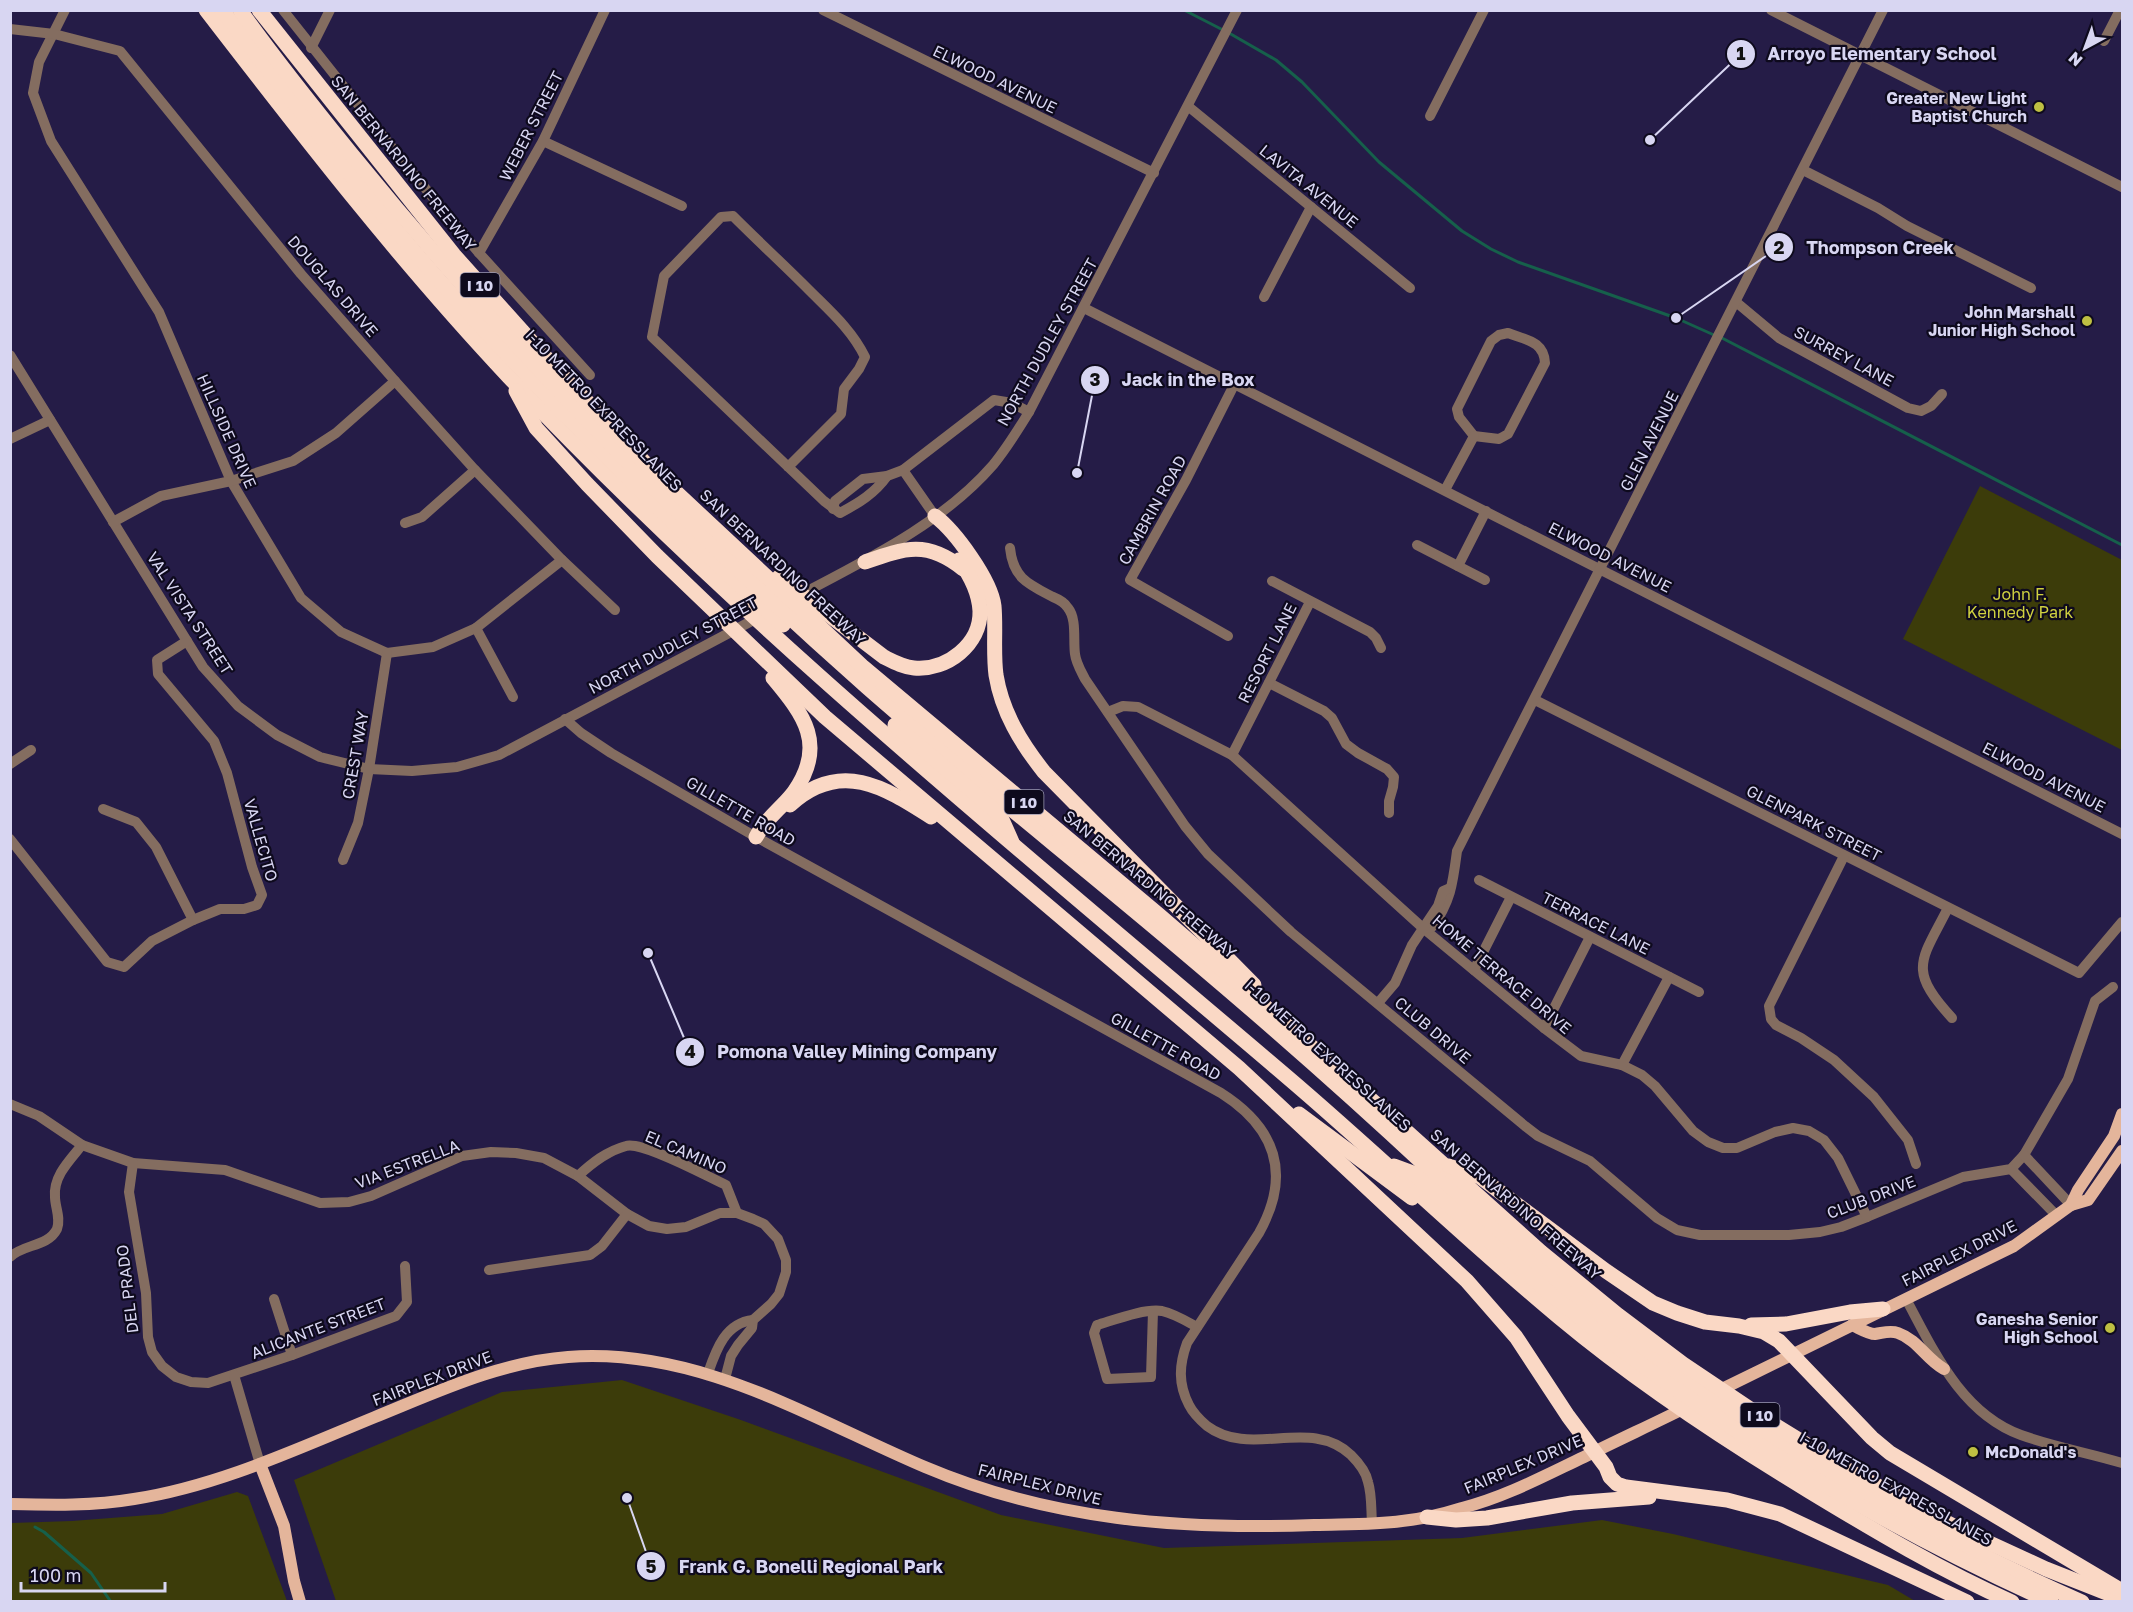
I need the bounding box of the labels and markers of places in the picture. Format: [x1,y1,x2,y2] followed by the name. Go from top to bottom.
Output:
[1726,36,2009,72] callout: Arroyo Elementary School
[1886,88,2027,126] place label: Greater New Light Baptist Church
[2032,100,2046,114] marker: Greater New Light Baptist Church
[1764,229,1966,265] callout: Thompson Creek
[1928,302,2076,340] place label: John Marshall Junior High School
[2080,314,2094,328] marker: John Marshall Junior High School
[1080,362,1267,398] callout: Jack in the Box
[675,1034,1009,1070] callout: Pomona Valley Mining Company
[1976,1309,2099,1347] place label: Ganesha Senior High School
[2103,1321,2117,1335] marker: Ganesha Senior High School
[1985,1442,2076,1462] place label: McDonald's
[1966,1445,1980,1459] marker: McDonald's
[636,1548,955,1584] callout: Frank G. Bonelli Regional Park

